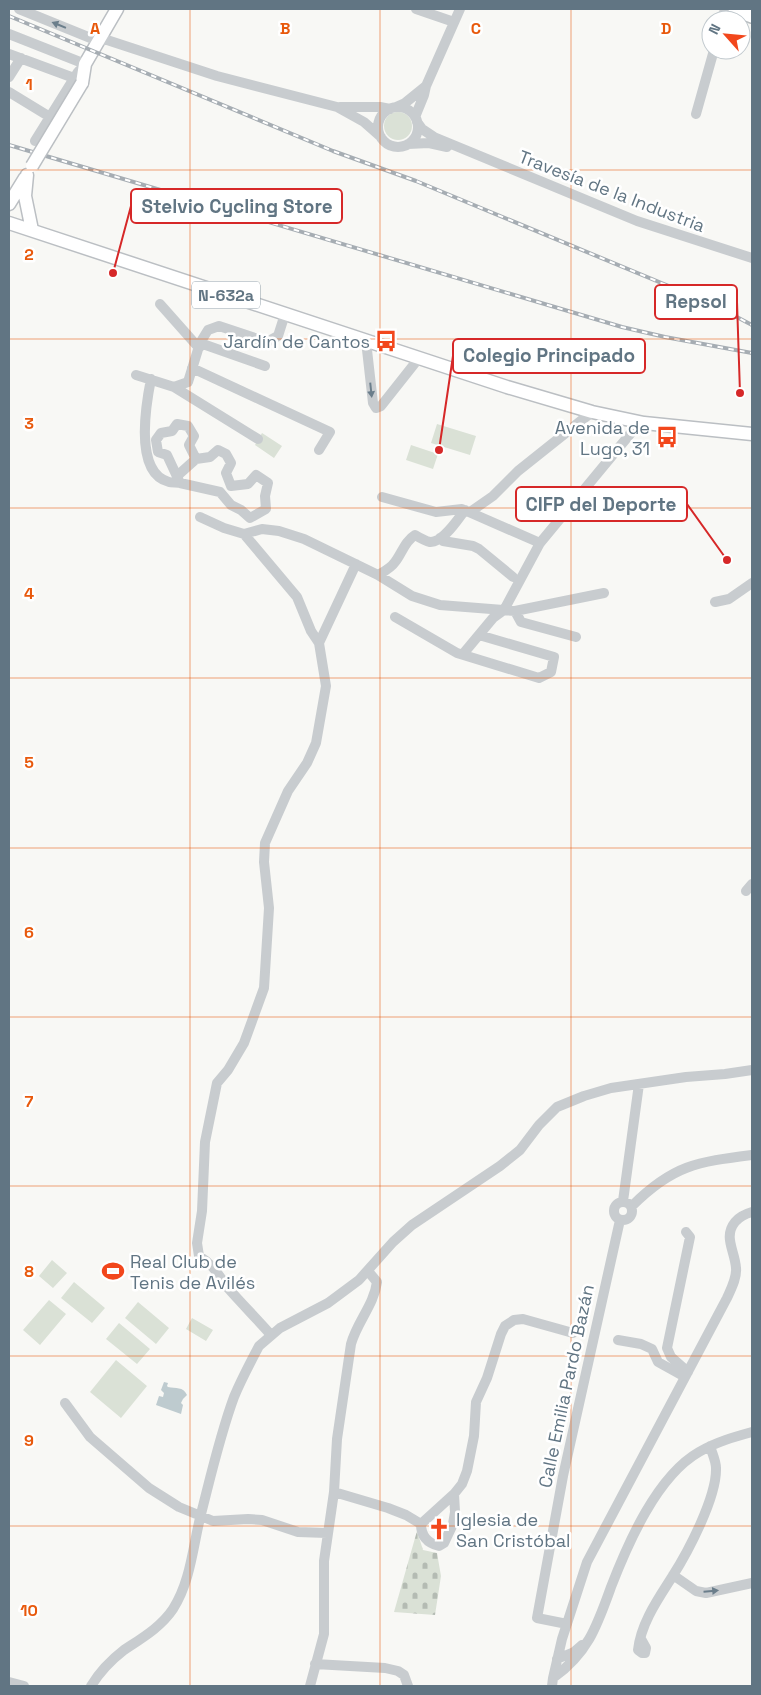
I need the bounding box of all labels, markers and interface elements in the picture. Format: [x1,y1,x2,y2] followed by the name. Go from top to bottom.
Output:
[701,10,751,60] north arrow
[90,18,100,39] text: A
[280,18,290,39] text: B
[471,18,481,39] text: C
[661,18,671,39] text: D
[51,21,66,28] one-way arrow
[704,21,725,37] text: N
[25,74,33,95] text: 1
[516,145,708,237] street label: Travesía de la Industria
[131,189,342,223] callout: Stelvio Cycling Store
[141,194,333,219] text: Stelvio Cycling Store
[24,244,34,265] text: 2
[192,282,260,308] road number: N-632a
[655,285,737,319] callout: Repsol
[665,289,727,314] text: Repsol
[373,328,399,354] bus stop icon: Jardín de Cantos
[223,330,370,353] place label: Jardín de Cantos
[453,339,645,373] callout: Colegio Principado
[463,343,635,368] text: Colegio Principado
[367,382,375,398] one-way arrow
[24,413,34,434] text: 3
[555,416,650,460] place label: Avenida de Lugo, 31
[654,424,680,450] bus stop icon: Avenida de Lugo, 31
[516,487,687,521] callout: CIFP del Deporte
[526,492,676,517] text: CIFP del Deporte
[24,583,34,604] text: 4
[24,752,34,773] text: 5
[24,922,34,943] text: 6
[25,1091,34,1112] text: 7
[130,1250,255,1294] place label: Real Club de Tenis de Avilés
[100,1258,126,1284] sports icon: Real Club de Tenis de Avilés
[24,1261,34,1282] text: 8
[533,1282,599,1490] street label: Calle Emilia Pardo Bazán
[24,1430,34,1451] text: 9
[456,1508,571,1552] place label: Iglesia de San Cristóbal
[426,1516,452,1542] church icon: Iglesia de San Cristóbal
[703,1587,719,1595] one-way arrow
[20,1600,38,1621] text: 10

